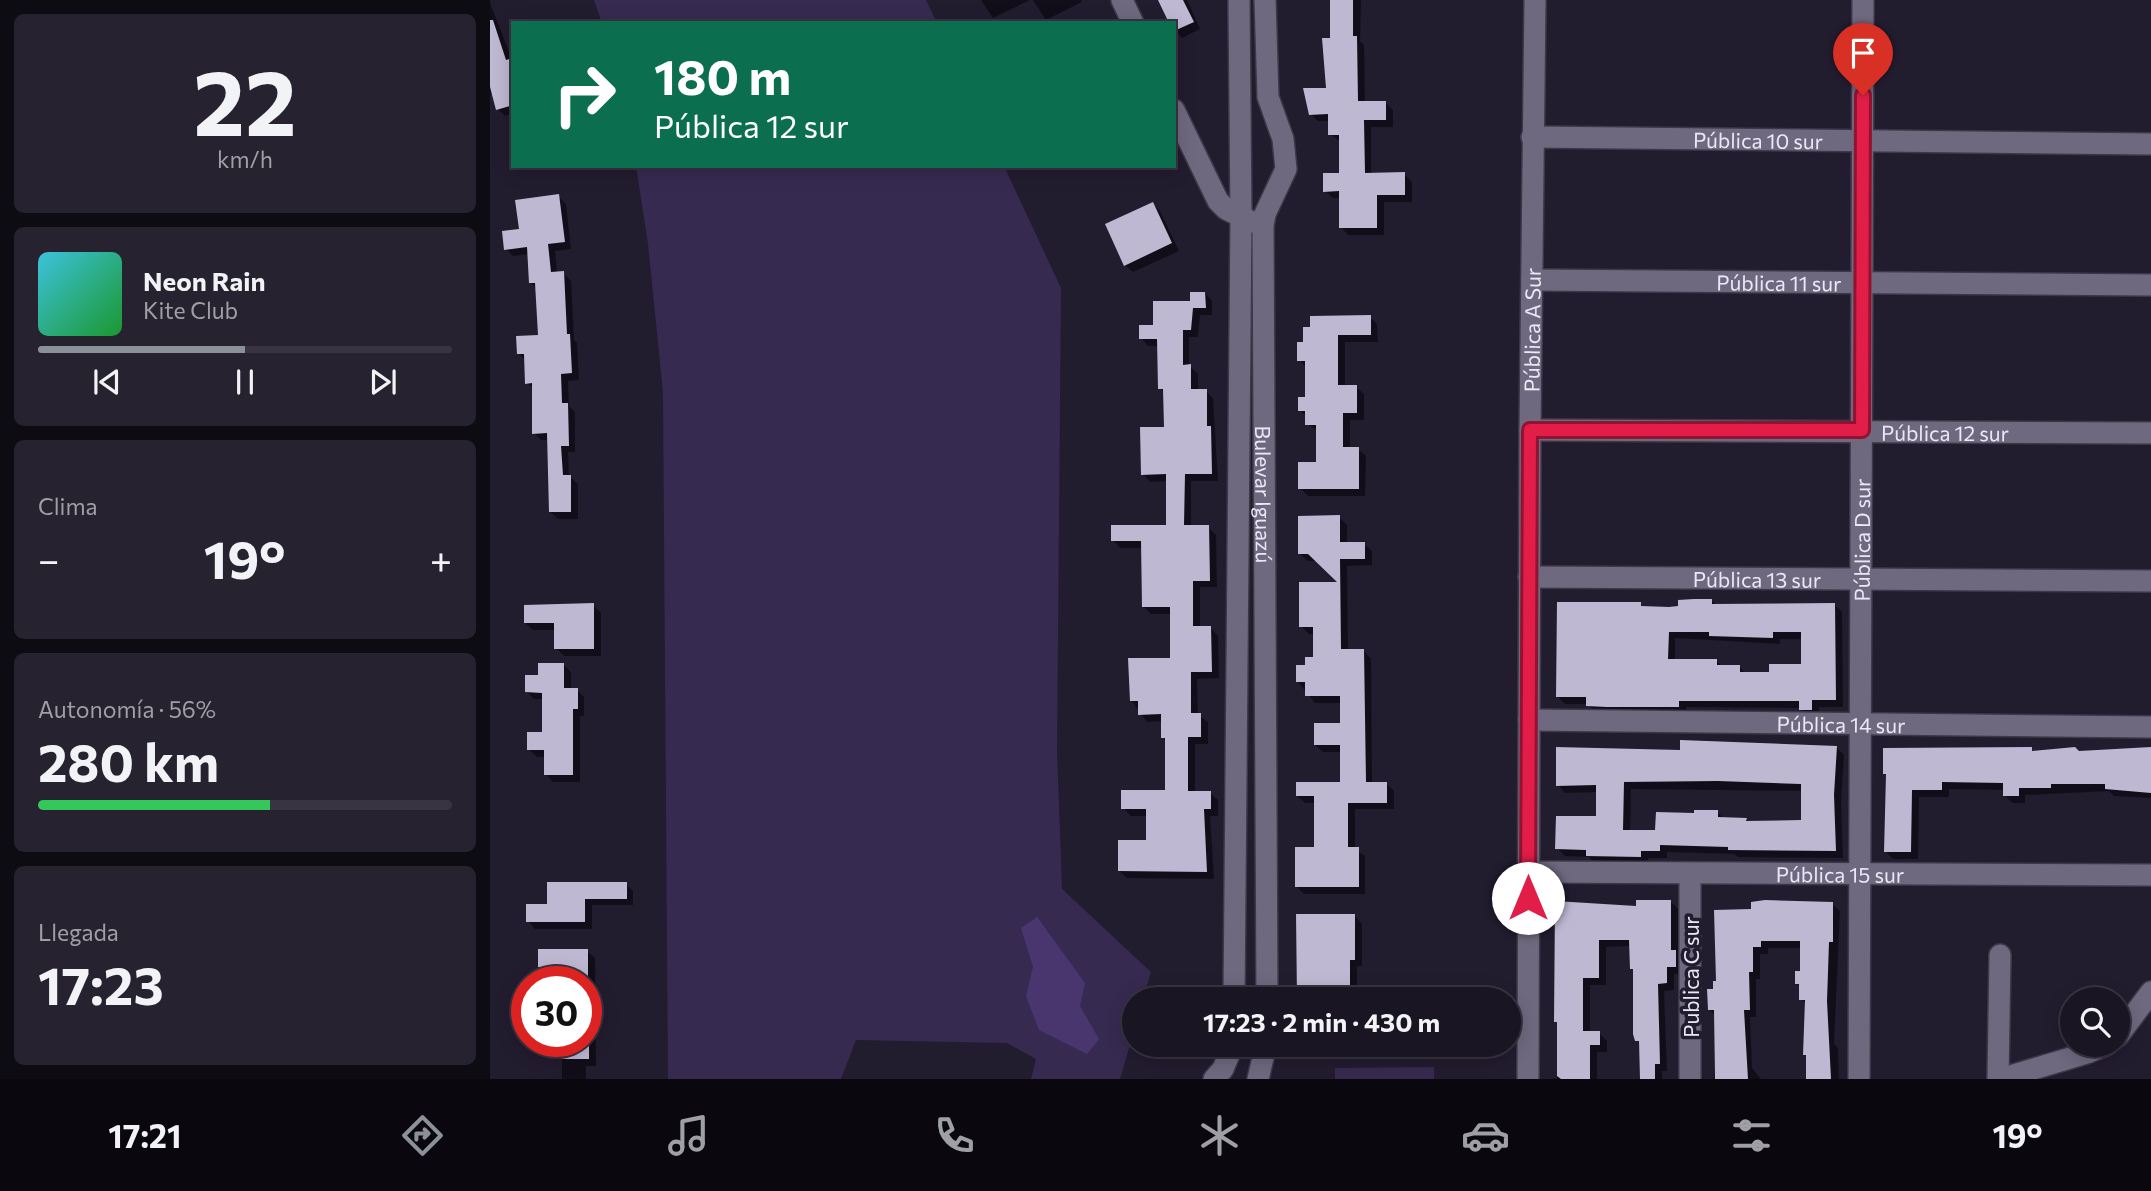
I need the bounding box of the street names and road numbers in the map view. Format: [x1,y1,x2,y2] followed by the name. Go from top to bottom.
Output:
[1693,126,1823,153] street label: Pública 10 sur
[1518,268,1544,392] street label: Pública A Sur
[1716,269,1842,295] street label: Pública 11 sur
[1881,419,2009,445] street label: Pública 12 sur
[1252,426,1277,563] street label: Bulevar Iguazú
[1848,479,1874,601] street label: Pública D sur
[1693,566,1821,591] street label: Pública 13 sur
[1776,710,1906,737] street label: Pública 14 sur
[1776,861,1904,886] street label: Pública 15 sur
[1678,916,1703,1038] street label: Publica C sur

